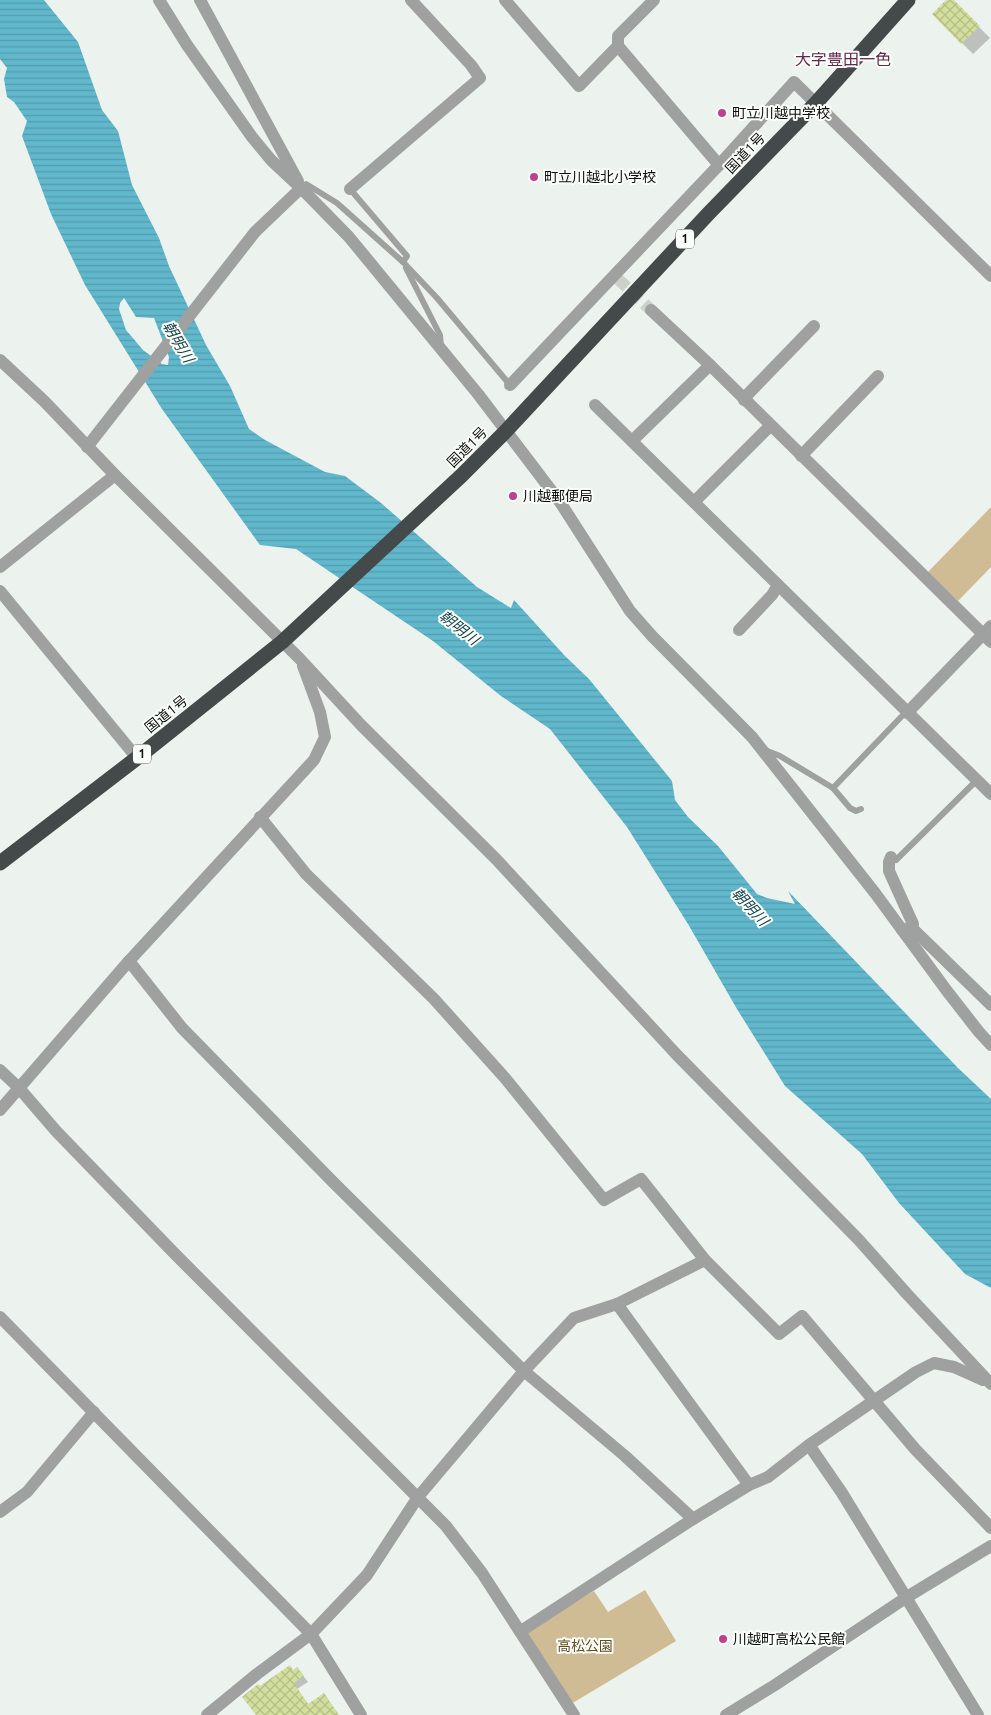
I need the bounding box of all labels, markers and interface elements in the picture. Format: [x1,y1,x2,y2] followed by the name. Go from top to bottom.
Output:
[795,50,891,68] district label: 大字豊田一色
[732,105,830,121] place label: 町立川越中学校
[716,107,728,119] marker: 町立川越中学校
[722,129,768,177] street label: 国道1号
[544,169,656,185] place label: 町立川越北小学校
[528,171,540,183] marker: 町立川越北小学校
[676,230,694,248] road number: 1
[160,318,198,367] water label: 朝明川
[444,424,490,470] street label: 国道1号
[523,488,593,504] place label: 川越郵便局
[507,490,519,502] marker: 川越郵便局
[436,607,484,649] water label: 朝明川
[142,692,190,736] street label: 国道1号
[133,744,151,764] road number: 1
[729,884,773,930] water label: 朝明川
[733,1631,845,1647] place label: 川越町高松公民館
[717,1633,729,1645] marker: 川越町高松公民館
[557,1638,613,1654] park label: 高松公園

